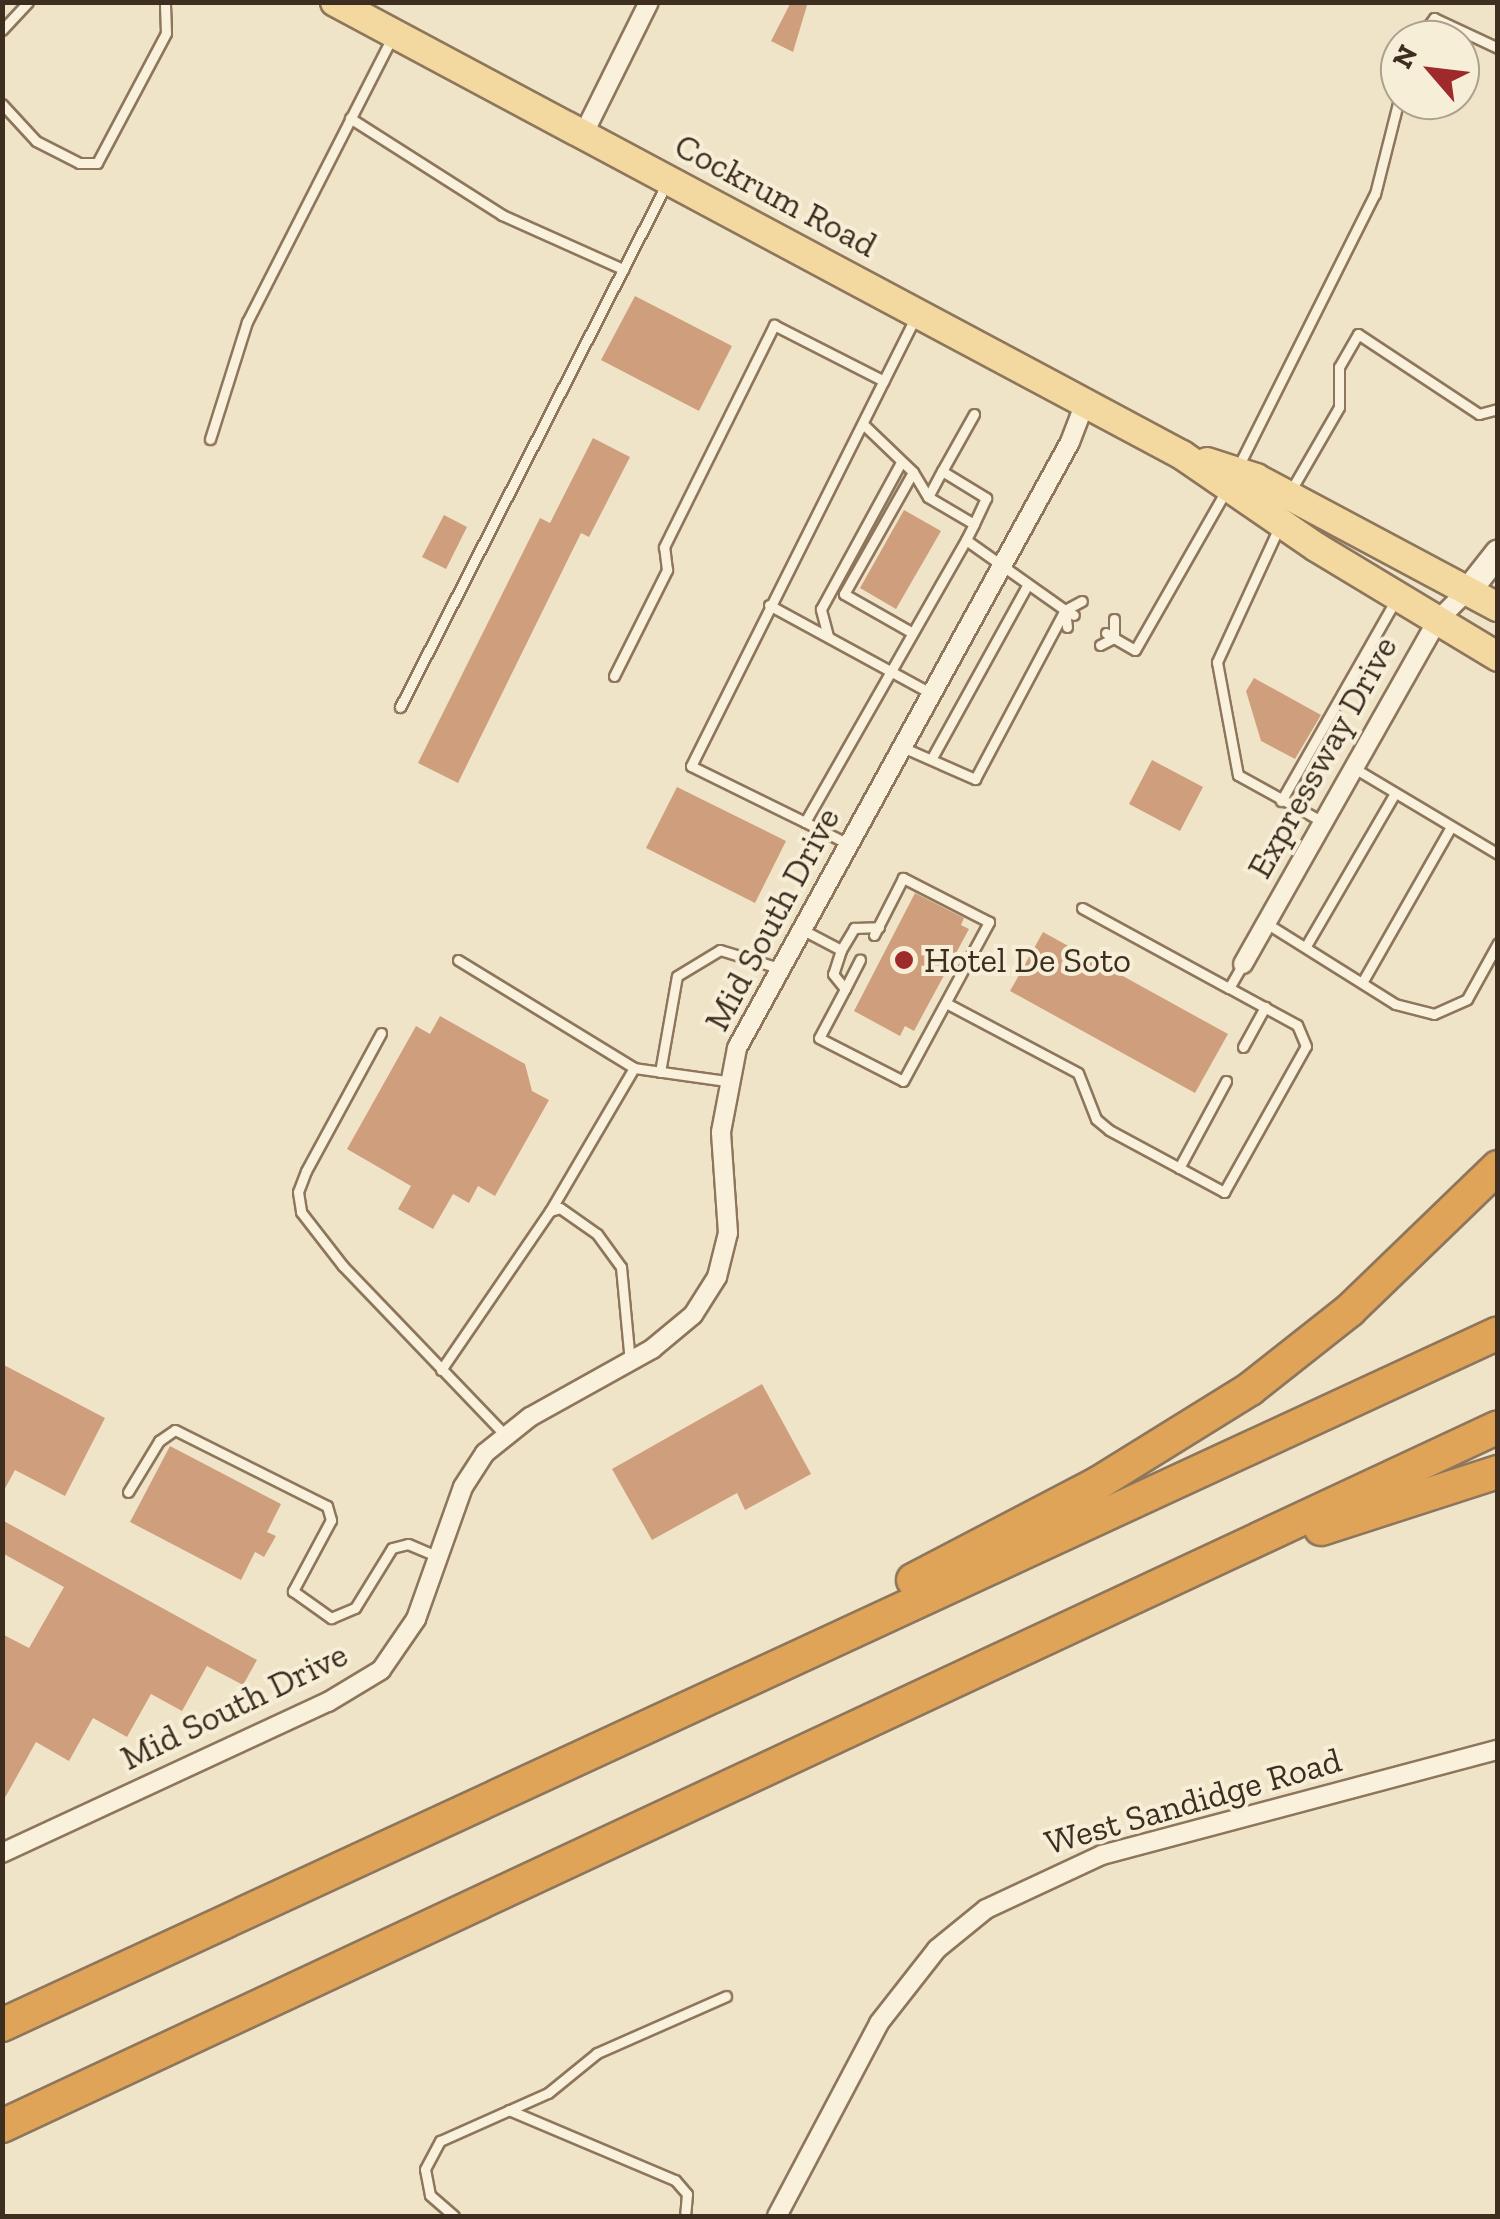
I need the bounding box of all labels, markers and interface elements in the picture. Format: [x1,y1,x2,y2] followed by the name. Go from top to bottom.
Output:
[1380,20,1480,120] north arrow
[1385,39,1424,74] text: N
[668,124,884,266] street label: Cockrum Road
[1238,628,1406,886] street label: Expressway Drive
[695,800,849,1038] street label: Mid South Drive
[924,939,1131,981] place label: Hotel De Soto
[893,949,915,971] marker: Hotel De Soto
[114,1633,354,1779] street label: Mid South Drive
[1040,1739,1346,1863] street label: West Sandidge Road

